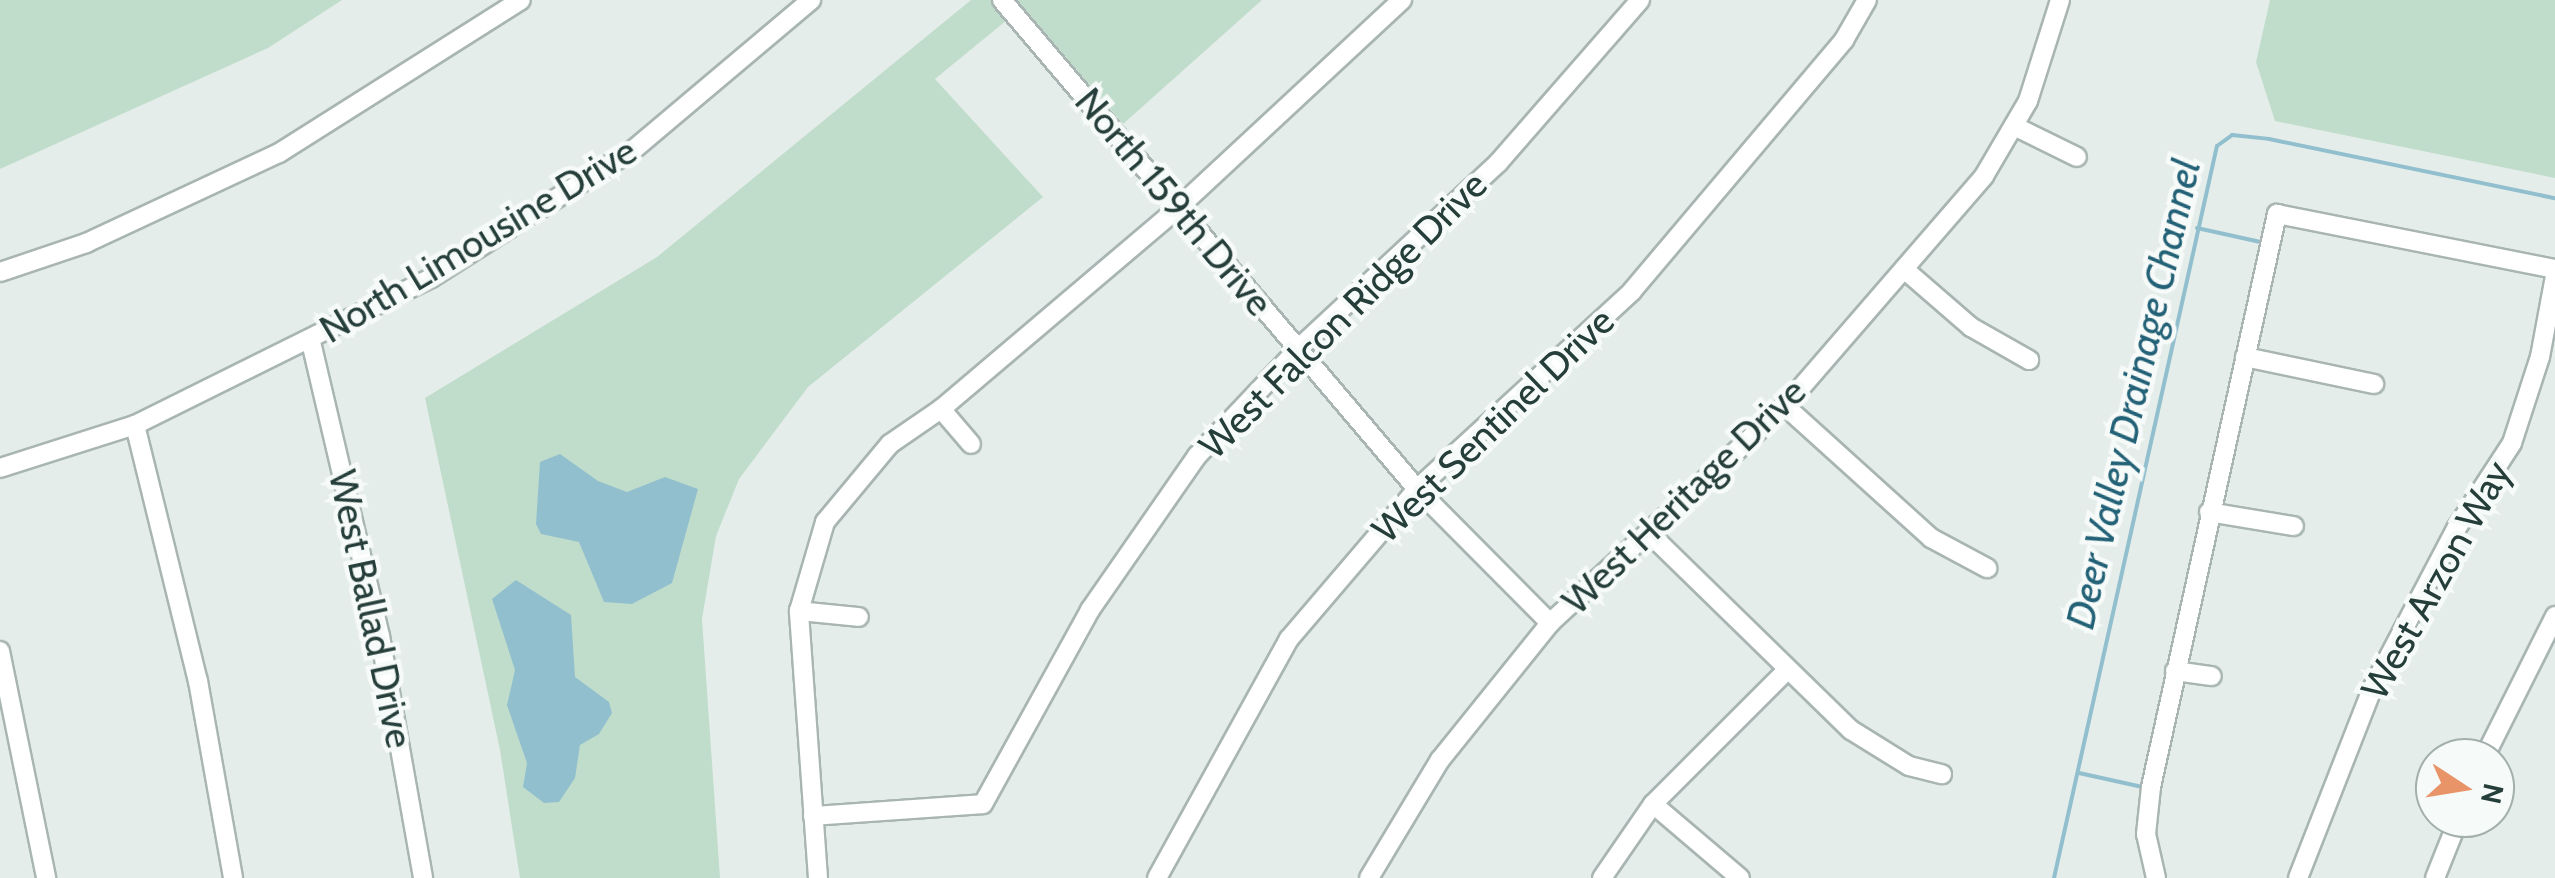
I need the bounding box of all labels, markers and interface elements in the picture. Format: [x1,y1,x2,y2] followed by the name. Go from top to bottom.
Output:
[1066,79,1282,325] street label: North 159th Drive
[312,128,644,352] street label: North Limousine Drive
[2056,155,2210,633] water label: Deer Valley Drainage Channel
[1190,162,1496,468] street label: West Falcon Ridge Drive
[1363,298,1623,552] street label: West Sentinel Drive
[1553,368,1815,624] street label: West Heritage Drive
[2352,453,2520,707] street label: West Arzon Way
[319,466,423,752] street label: West Ballad Drive
[2415,738,2515,838] north arrow
[2474,781,2511,807] text: N

